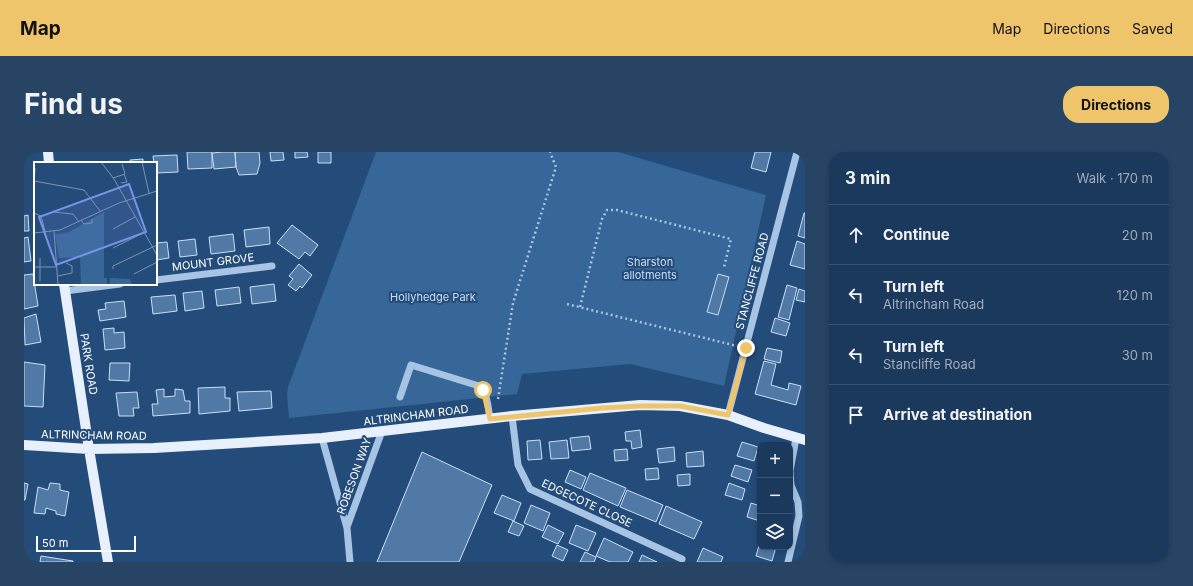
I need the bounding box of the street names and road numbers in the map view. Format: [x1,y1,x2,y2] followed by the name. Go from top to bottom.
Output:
[732,231,772,331] street label: STANCLIFFE ROAD
[171,250,255,274] street label: MOUNT GROVE
[77,332,101,396] street label: PARK ROAD
[363,402,469,428] street label: ALTRINCHAM ROAD
[41,427,147,443] street label: ALTRINCHAM ROAD
[334,435,375,516] street label: ROBESON WAY
[539,476,635,530] street label: EDGECOTE CLOSE

